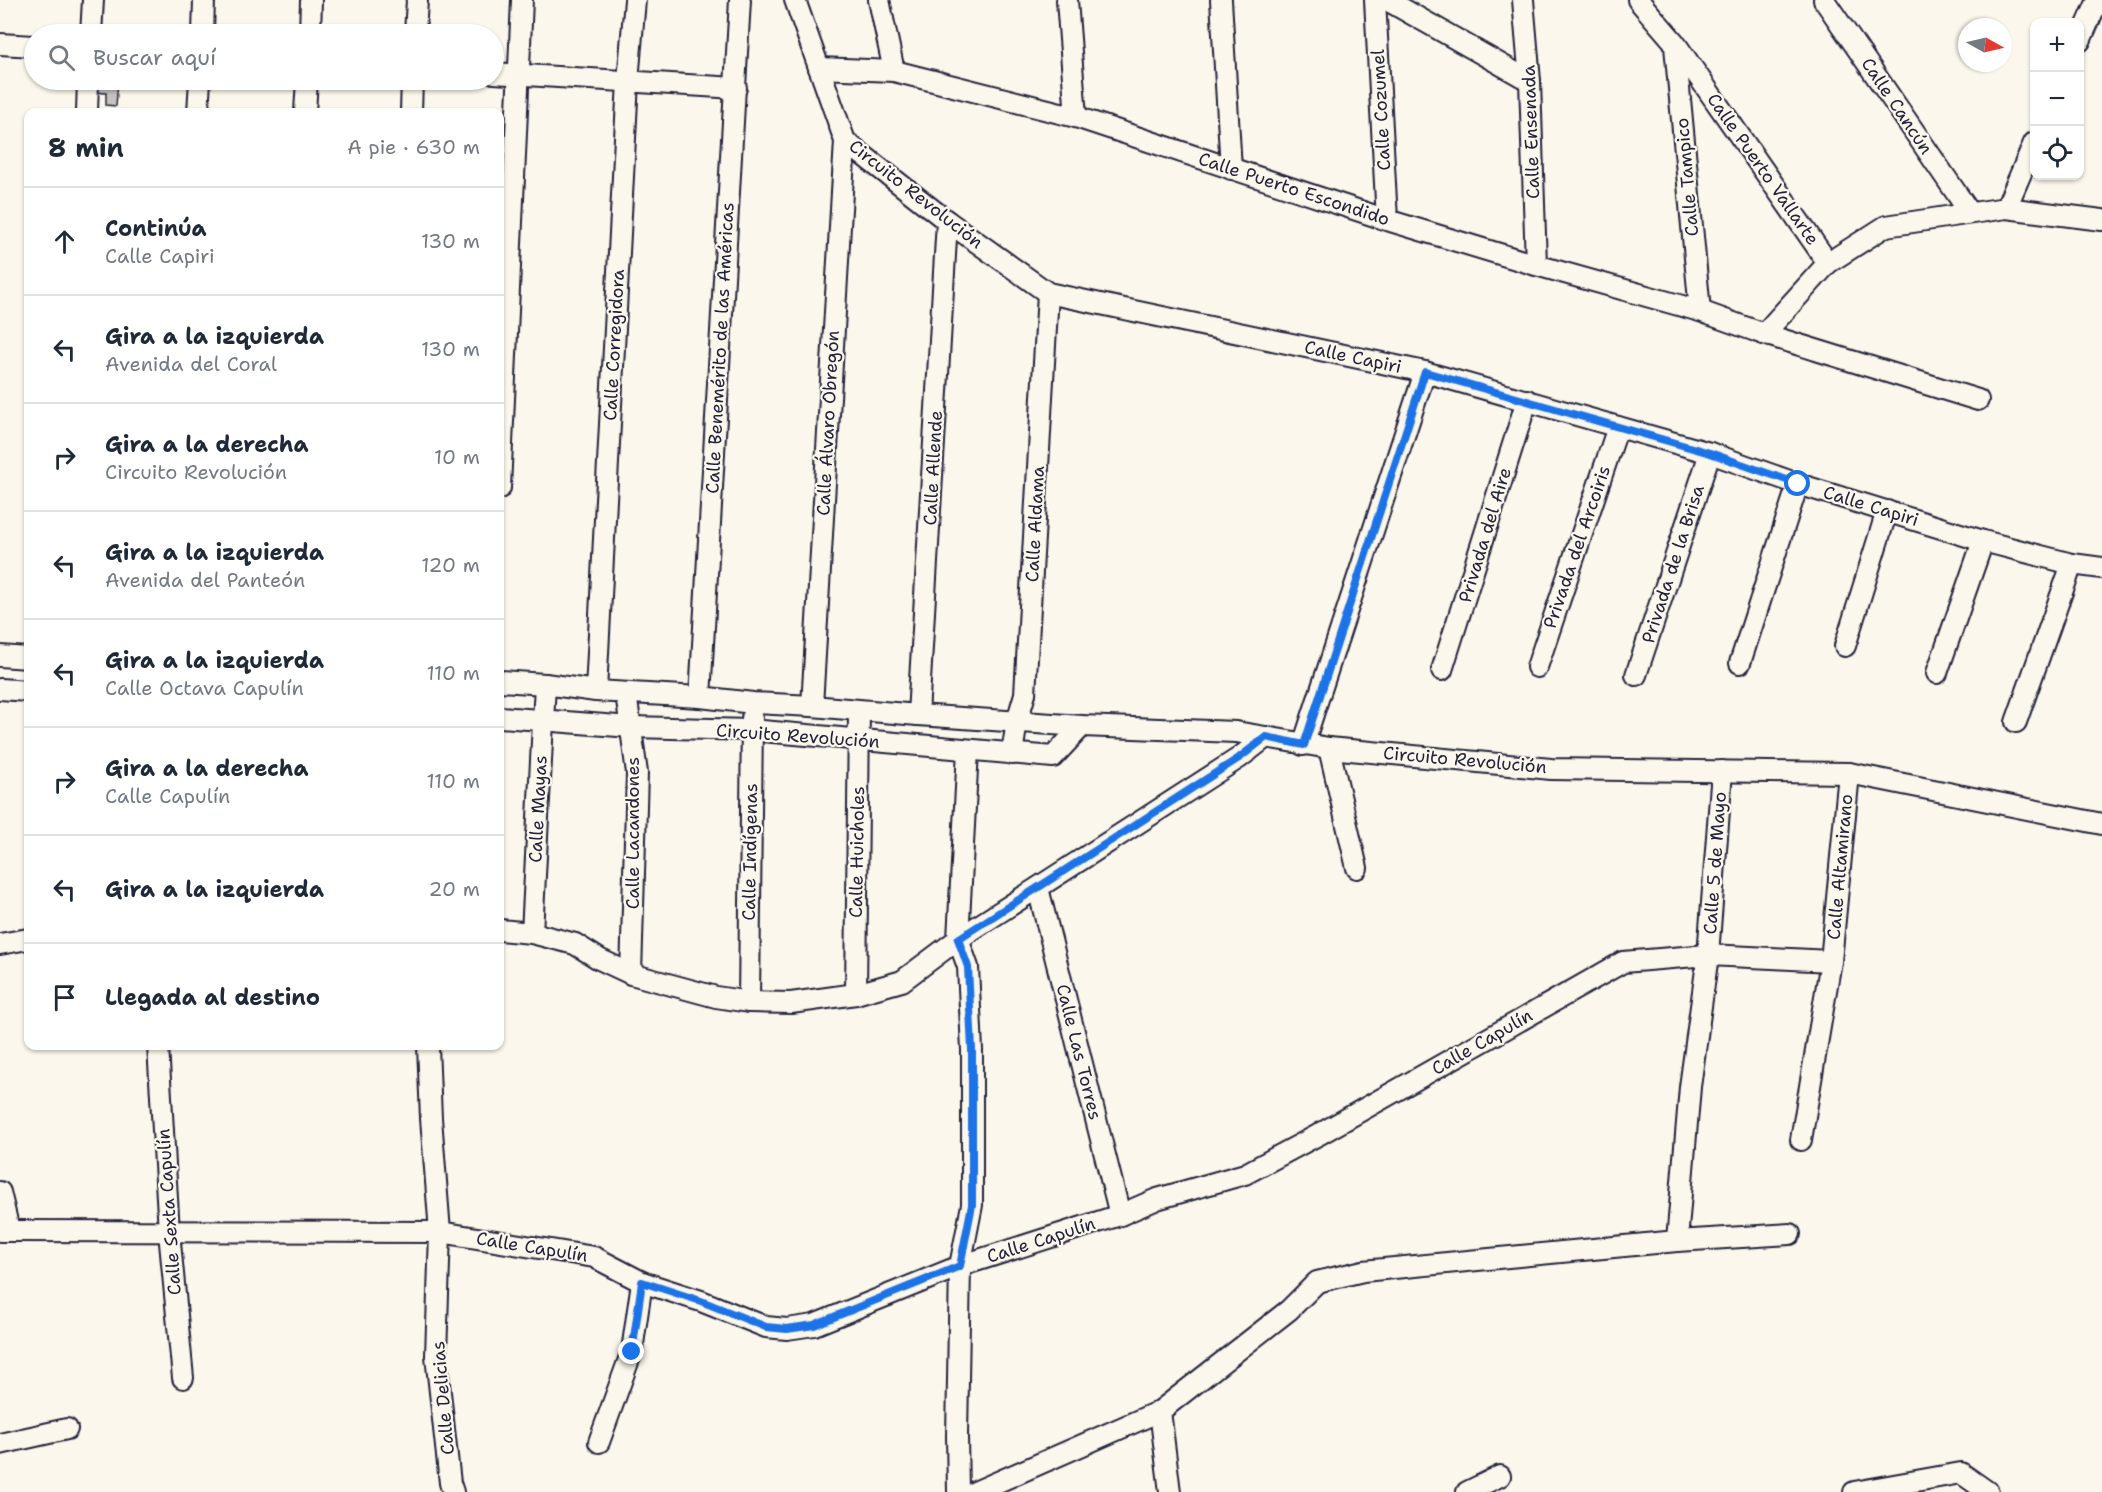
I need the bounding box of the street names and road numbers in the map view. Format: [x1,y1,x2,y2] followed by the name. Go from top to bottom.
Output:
[1366,48,1396,171] street label: Calle Cozumel
[1856,53,1938,159] street label: Calle Cancún
[1517,65,1545,199] street label: Calle Ensenada
[1701,88,1825,250] street label: Calle Puerto Vallarte
[1670,117,1704,237] street label: Calle Tampico
[844,134,988,254] street label: Circuito Revolución
[1195,147,1393,231] street label: Calle Puerto Escondido
[700,202,740,494] street label: Calle Benemérito de las Américas
[598,269,630,421] street label: Calle Corregidora
[811,330,845,516] street label: Calle Álvaro Obregón
[1302,335,1404,379] street label: Calle Capiri
[918,410,948,526] street label: Calle Allende
[1538,462,1616,632] street label: Privada del Arcoiris
[1453,464,1517,606] street label: Privada del Aire
[1020,465,1050,583] street label: Calle Aldama
[1820,480,1922,532] street label: Calle Capiri
[1636,482,1710,646] street label: Privada de la Brisa
[715,718,881,754] street label: Circuito Revolución
[1382,741,1548,779] street label: Circuito Revolución
[523,755,553,863] street label: Calle Mayas
[621,757,645,909] street label: Calle Lacandones
[737,783,763,921] street label: Calle Indígenas
[844,786,870,918] street label: Calle Huicholes
[1698,791,1732,935] street label: Calle 5 de Mayo
[1822,793,1858,941] street label: Calle Altamirano
[1051,982,1107,1122] street label: Calle Las Torres
[1427,1003,1537,1081] street label: Calle Capulín
[151,1128,187,1296] street label: Calle Sexta Capulín
[984,1211,1098,1269] street label: Calle Capulín
[474,1226,590,1268] street label: Calle Capulín
[426,1340,460,1456] street label: Calle Delicias

